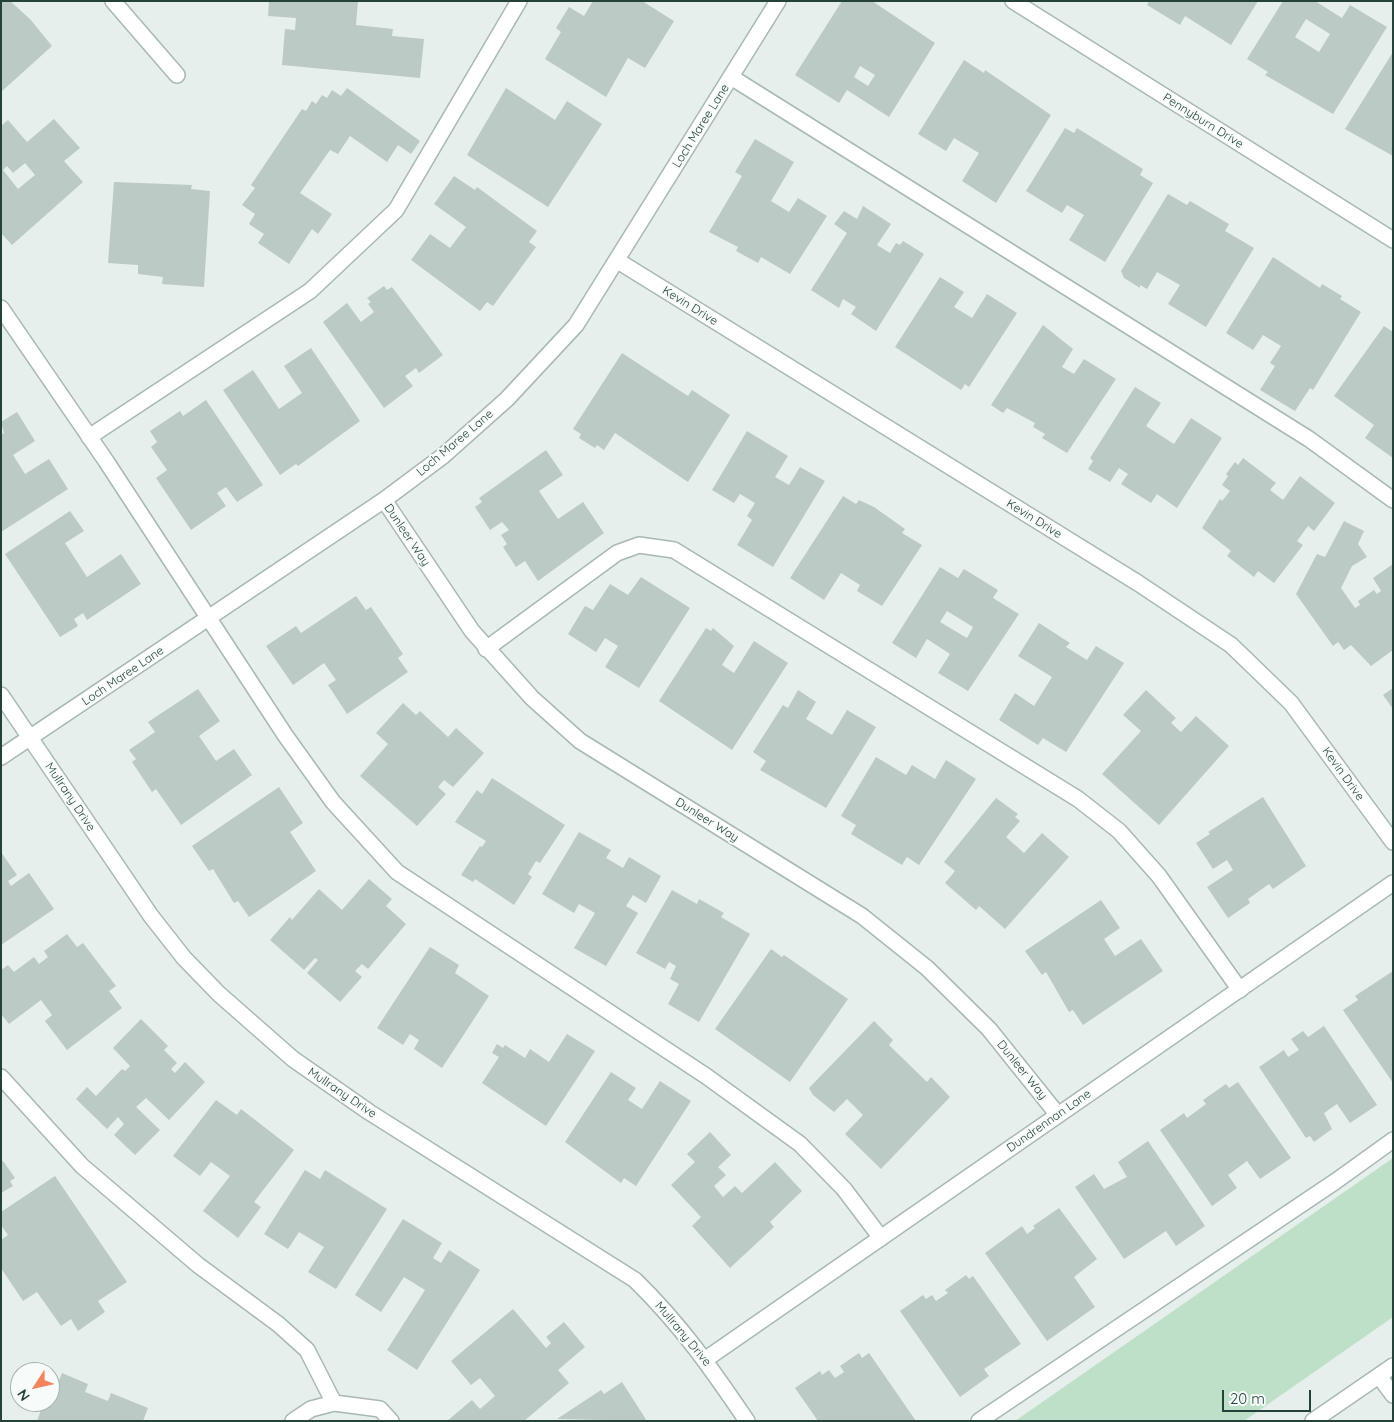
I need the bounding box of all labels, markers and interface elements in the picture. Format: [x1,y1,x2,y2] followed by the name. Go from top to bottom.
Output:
[670,82,732,170] street label: Loch Maree Lane
[1160,90,1246,152] street label: Pennyburn Drive
[660,283,720,329] street label: Kevin Drive
[414,407,496,479] street label: Loch Maree Lane
[1004,496,1064,542] street label: Kevin Drive
[381,501,433,569] street label: Dunleer Way
[79,643,167,709] street label: Loch Maree Lane
[1319,744,1367,804] street label: Kevin Drive
[42,760,98,834] street label: Mullrany Drive
[673,795,741,845] street label: Dunleer Way
[994,1037,1050,1103] street label: Dunleer Way
[305,1065,379,1121] street label: Mullrany Drive
[1004,1087,1094,1155] street label: Dundrennan Lane
[652,1299,714,1369] street label: Mullrany Drive
[10,1362,60,1412] north arrow
[1224,1380,1313,1412] scale bar
[13,1386,34,1404] text: N
[1230,1389,1265,1408] text: 20 m

